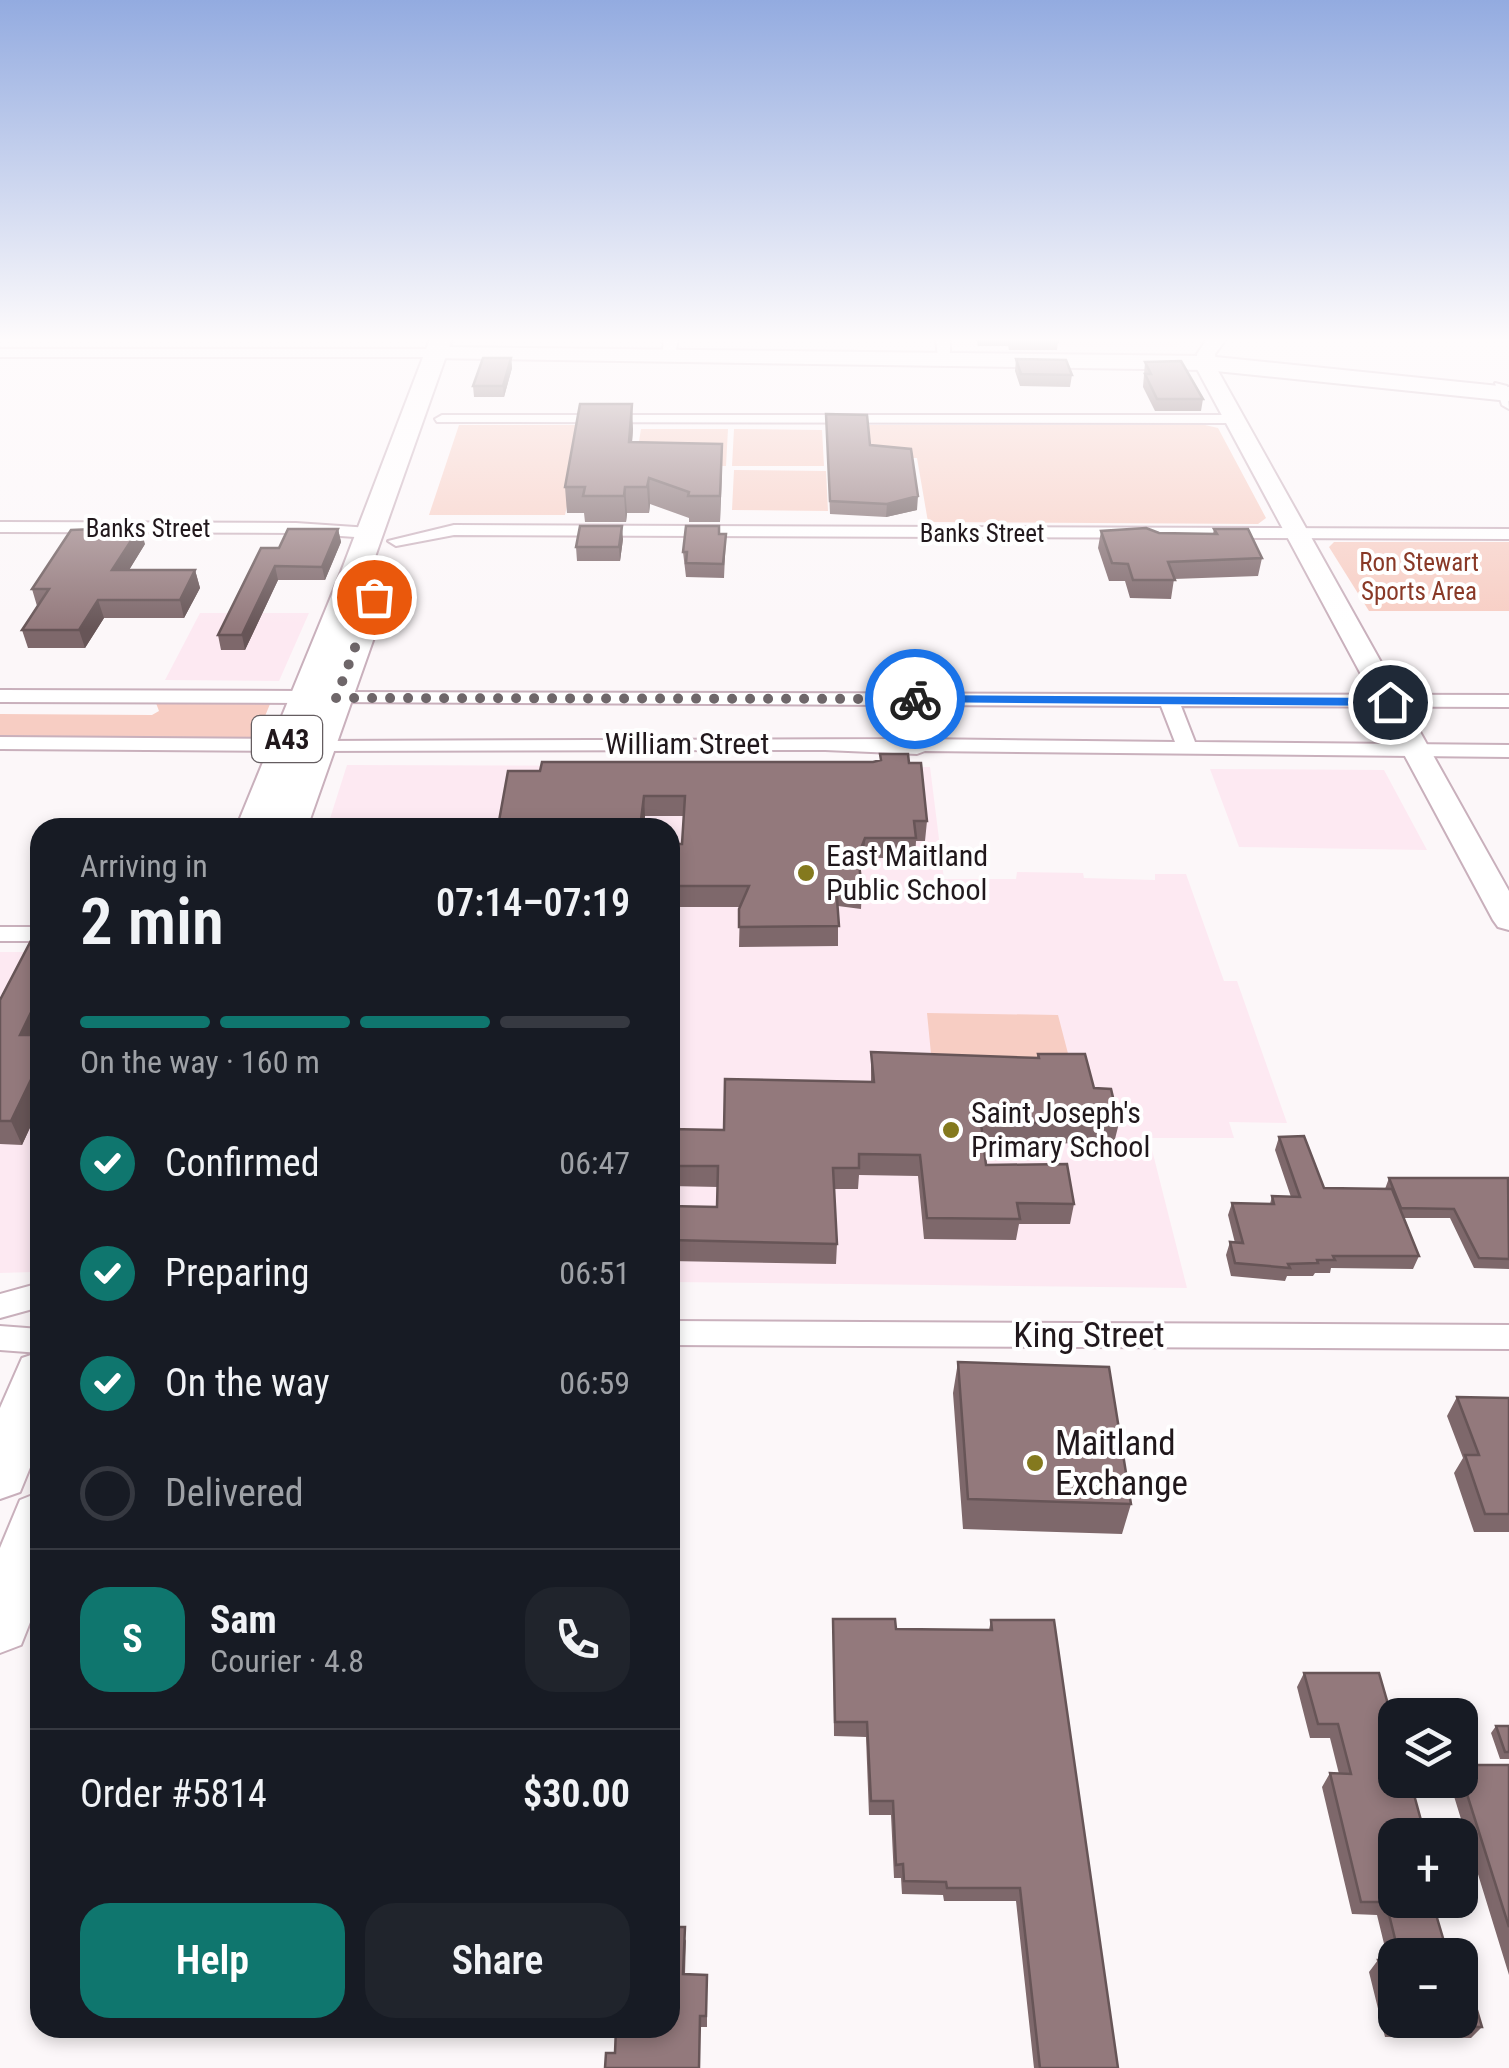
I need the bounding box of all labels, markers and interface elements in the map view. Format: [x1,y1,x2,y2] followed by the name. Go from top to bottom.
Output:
[86,514,210,543] street label: Banks Street
[920,519,1044,548] street label: Banks Street
[1359,548,1479,606] park label: Ron Stewart Sports Area
[332,555,417,640] pin
[347,570,402,625] icon: bag
[865,649,965,749] courier
[1348,660,1433,745] pin
[888,672,943,727] icon: bike
[1363,675,1418,730] icon: home
[252,716,322,762] road number: A43
[605,726,769,761] street label: William Street
[826,838,988,907] place label: East Maitland Public School
[80,847,208,885] text: Arriving in
[795,862,817,884] marker: East Maitland Public School
[436,881,630,925] text: 07:14–07:19
[80,884,224,960] text: 2 min
[80,1043,320,1081] text: On the way · 160 m
[971,1095,1150,1164] place label: Saint Joseph's Primary School
[940,1119,962,1141] marker: Saint Joseph's Primary School
[80,1136,135,1191] icon: check
[165,1141,320,1185] text: Confirmed
[559,1144,630,1182] text: 06:47
[80,1246,135,1301] icon: check
[165,1251,310,1295] text: Preparing
[559,1254,630,1292] text: 06:51
[1013,1315,1165,1356] street label: King Street
[80,1356,135,1411] icon: check
[165,1361,330,1405] text: On the way
[559,1364,630,1402] text: 06:59
[1055,1423,1188,1504] place label: Maitland Exchange
[1024,1452,1046,1474] marker: Maitland Exchange
[165,1471,304,1515] text: Delivered
[525,1587,630,1692] button: phone
[210,1598,277,1642] text: Sam
[122,1617,143,1661] text: S
[210,1642,364,1680] text: Courier · 4.8
[1378,1698,1478,2038] map controls
[1378,1698,1478,1798] button: layers
[80,1772,267,1816] text: Order #5814
[523,1772,630,1816] text: $30.00
[1378,1818,1478,1918] button: +
[80,1903,345,2018] button: Help
[365,1903,630,2018] button: Share
[1378,1938,1478,2038] button: −

